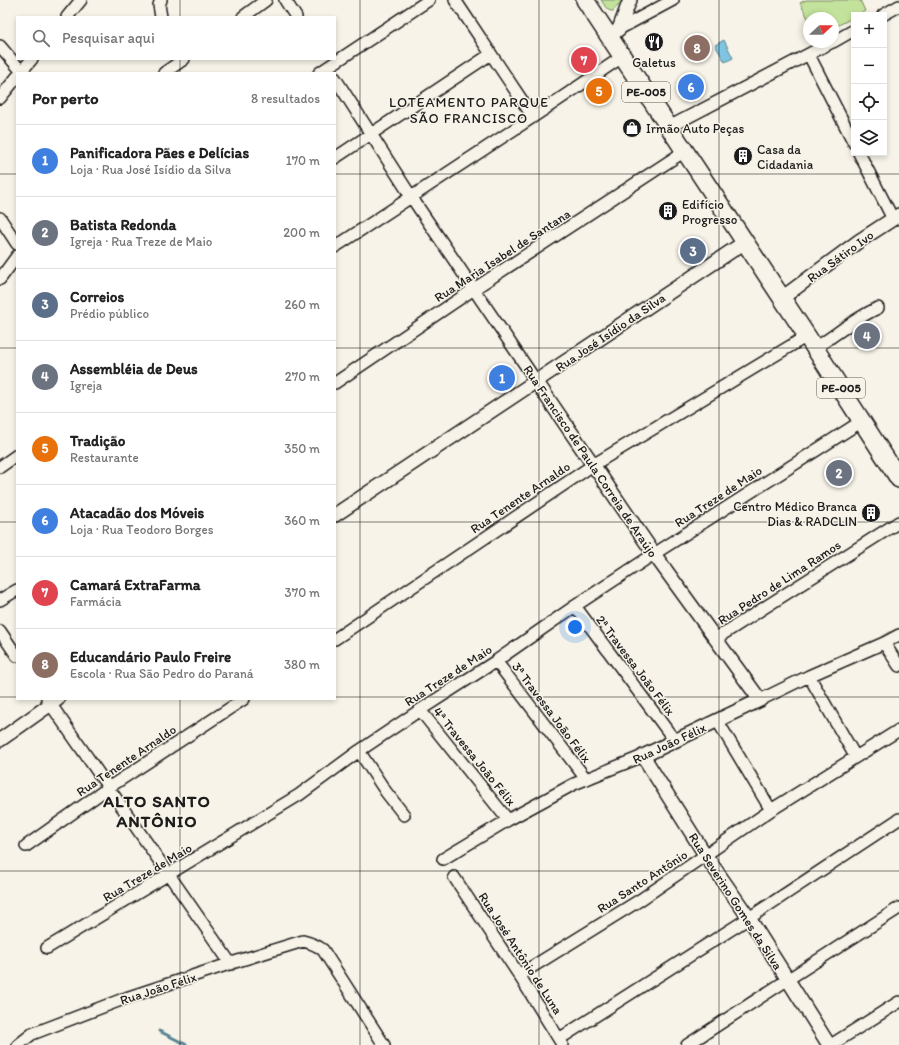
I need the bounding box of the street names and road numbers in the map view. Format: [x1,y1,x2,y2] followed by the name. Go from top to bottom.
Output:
[622,82,670,102] road number: PE-005
[432,206,573,305] street label: Rua Maria Isabel de Santana
[804,227,877,286] street label: Rua Sátiro Ivo
[552,290,669,375] street label: Rua José Isídio da Silva
[520,362,661,561] street label: Rua Francisco de Paula Correia de Araújo
[817,378,865,398] road number: PE-005
[468,458,573,536] street label: Rua Tenente Arnaldo
[672,462,765,530] street label: Rua Treze de Maio
[715,537,844,628] street label: Rua Pedro de Lima Ramos
[593,612,678,718] street label: 2ª Travessa João Félix
[402,641,495,709] street label: Rua Treze de Maio
[509,659,594,765] street label: 3ª Travessa João Félix
[430,704,519,809] street label: 4ª Travessa João Félix
[630,720,708,767] street label: Rua João Félix
[74,721,179,799] street label: Rua Tenente Arnaldo
[686,830,786,973] street label: Rua Severino Gomes da Silva
[100,840,195,905] street label: Rua Treze de Maio
[594,847,690,916] street label: Rua Santo Antônio
[476,889,566,1018] street label: Rua José Antônio de Luna
[118,969,198,1008] street label: Rua João Félix

